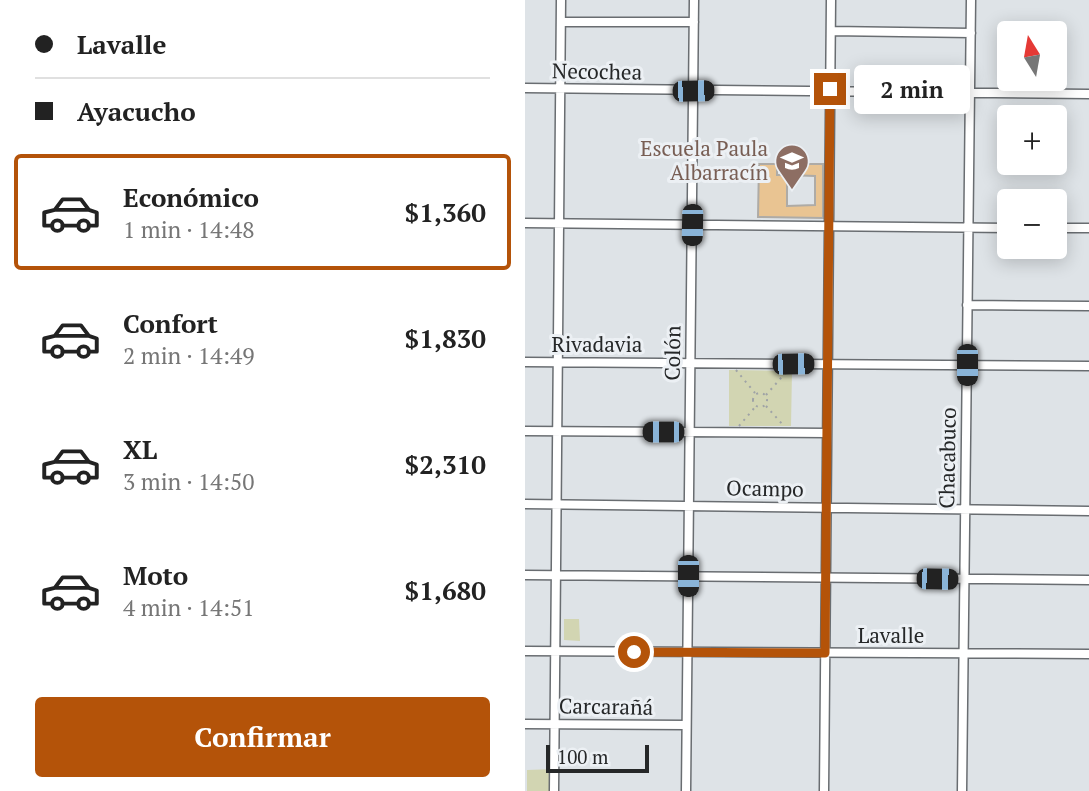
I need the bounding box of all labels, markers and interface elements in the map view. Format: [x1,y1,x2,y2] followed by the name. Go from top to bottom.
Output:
[997,21,1067,91] north arrow
[997,21,1067,259] map controls
[77,27,166,61] text: Lavalle
[552,56,643,86] street label: Necochea
[855,64,970,114] callout: 2 min
[814,73,846,105] route end
[881,74,943,105] text: 2 min
[672,80,715,102] car
[77,94,196,128] text: Ayacucho
[997,105,1067,175] button: +
[640,134,769,186] place label: Escuela Paula Albarracín
[773,142,811,191] school or university icon: Escuela Paula Albarracín
[123,180,259,214] text: Económico
[39,181,102,244] icon: car
[997,189,1067,259] button: −
[405,195,486,229] text: $1,360
[682,204,703,246] car
[123,214,255,245] text: 1 min · 14:48
[123,306,218,340] text: Confort
[39,307,102,370] icon: car
[405,321,486,355] text: $1,830
[658,325,686,381] street label: Colón
[552,330,643,358] street label: Rivadavia
[123,340,255,371] text: 2 min · 14:49
[957,344,978,386] car
[772,353,815,375] car
[932,407,962,509] street label: Chacabuco
[643,422,685,443] car
[123,432,157,466] text: XL
[39,433,102,496] icon: car
[405,447,486,481] text: $2,310
[123,466,255,497] text: 3 min · 14:50
[726,473,804,503] street label: Ocampo
[678,555,699,597] car
[123,558,188,592] text: Moto
[39,559,102,622] icon: car
[916,568,959,590] car
[405,573,486,607] text: $1,680
[123,592,255,623] text: 4 min · 14:51
[858,621,924,649] street label: Lavalle
[618,636,650,668] route start
[559,691,654,721] street label: Carcarañá
[35,697,490,777] button: Confirmar
[546,742,649,774] scale bar
[557,744,608,769] text: 100 m

